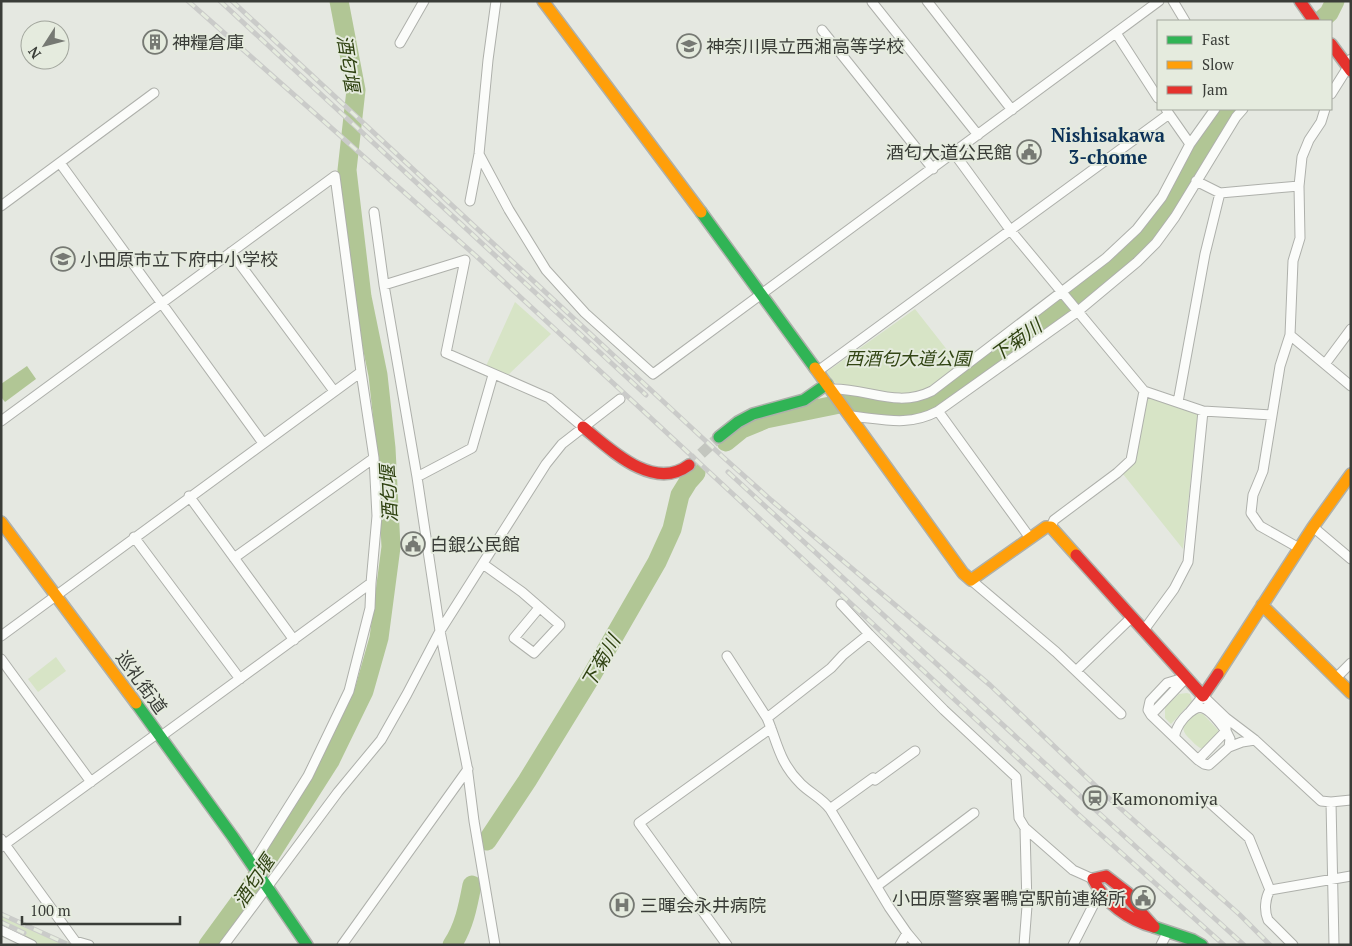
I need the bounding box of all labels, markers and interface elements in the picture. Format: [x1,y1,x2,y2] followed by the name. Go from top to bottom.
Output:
[20,20,70,70] north arrow
[1157,20,1332,110] legend
[142,29,168,55] building icon: 神糧倉庫
[1202,29,1230,49] text: Fast
[172,30,244,54] place label: 神糧倉庫
[332,33,366,96] water label: 酒匂堰
[676,33,702,59] school or university icon: 神奈川県立西湘高等学校
[706,34,904,58] place label: 神奈川県立西湘高等学校
[23,43,45,63] text: N
[1202,54,1235,74] text: Slow
[1202,79,1228,99] text: Jam
[1051,122,1165,169] district label: Nishisakawa 3-chome
[1016,139,1042,165] public building icon: 酒匂大道公民館
[886,140,1012,164] place label: 酒匂大道公民館
[50,246,76,272] school or university icon: 小田原市立下府中小学校
[80,247,278,271] place label: 小田原市立下府中小学校
[986,312,1048,367] water label: 下菊川
[845,346,974,370] park label: 西酒匂大道公園
[374,462,402,523] water label: 酒匂堰
[400,531,426,557] public building icon: 白銀公民館
[430,532,520,556] place label: 白銀公民館
[575,628,626,692] water label: 下菊川
[111,646,173,718] street label: 巡礼街道
[1082,785,1108,811] station icon: Kamonomiya
[1112,786,1218,810] place label: Kamonomiya
[227,848,281,912] water label: 酒匂堰
[1130,885,1156,911] public building icon: 小田原警察署鴨宮駅前連絡所
[892,886,1126,910] place label: 小田原警察署鴨宮駅前連絡所
[609,892,635,918] hospital icon: 三暉会永井病院
[640,893,766,917] place label: 三暉会永井病院
[22,894,180,926] scale bar
[30,900,71,920] text: 100 m

